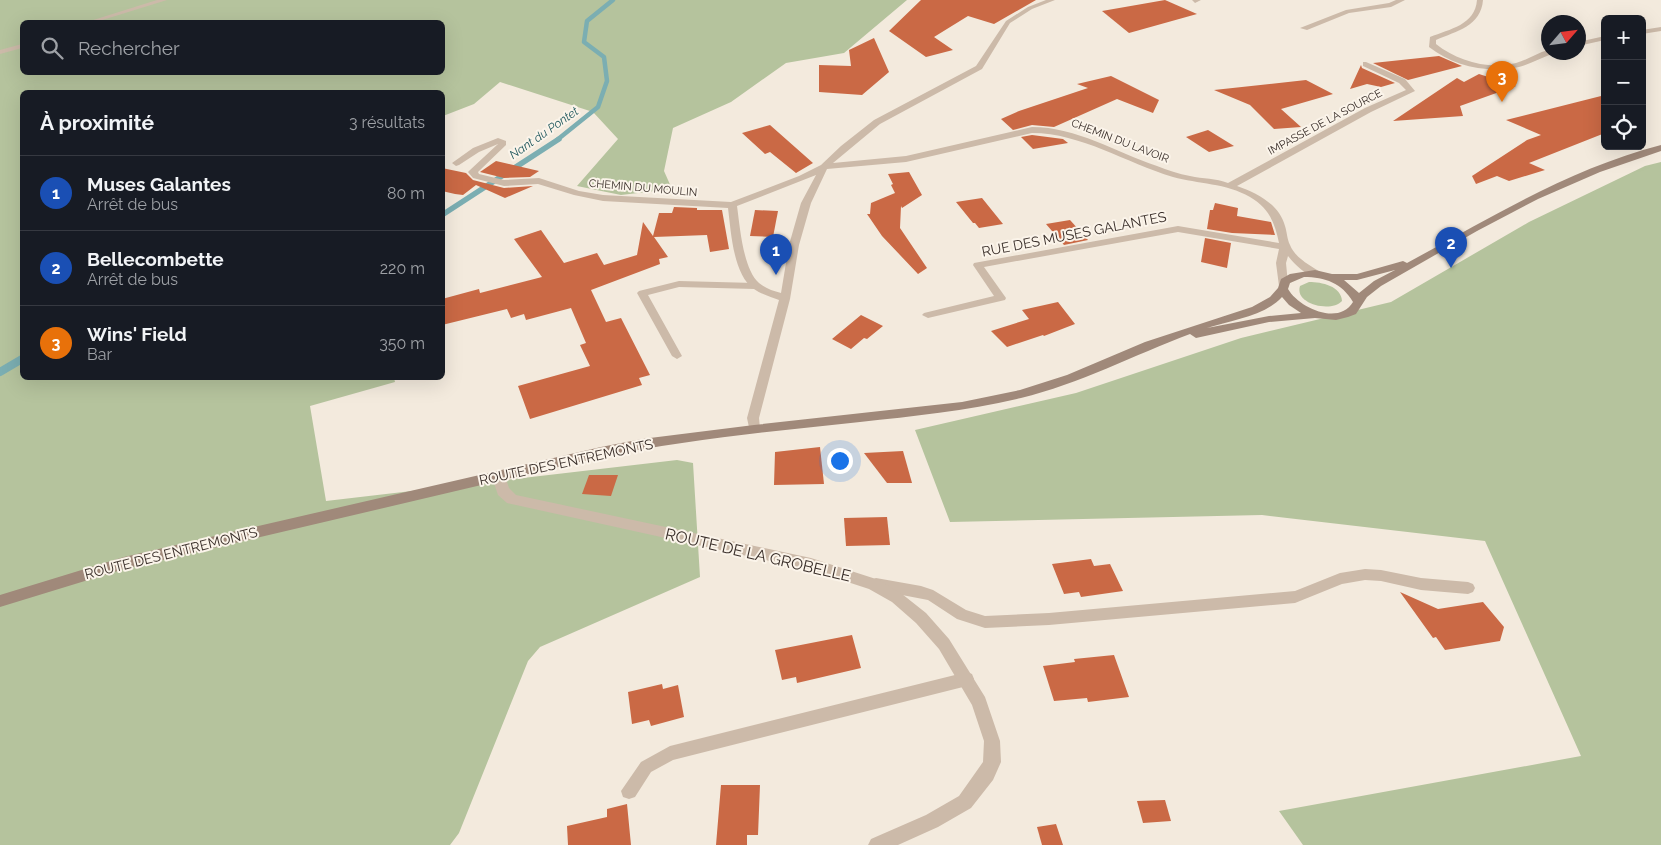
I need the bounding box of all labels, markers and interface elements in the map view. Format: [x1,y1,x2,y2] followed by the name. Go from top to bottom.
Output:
[1541,15,1586,60] north arrow
[1601,15,1646,150] map controls
[1601,15,1646,60] button: +
[20,20,445,75] search box
[38,34,66,62] icon: search
[78,37,180,59] text: Rechercher
[1601,60,1646,105] button: −
[1486,61,1518,102] pin: 3
[1266,86,1384,158] street label: IMPASSE DE LA SOURCE
[507,104,581,162] water label: Nant du Pontet
[1601,105,1646,150] button: locate
[40,110,154,135] text: À proximité
[349,113,425,132] text: 3 résultats
[1069,116,1171,166] street label: CHEMIN DU LAVOIR
[87,173,231,195] text: Muses Galantes
[588,177,698,199] street label: CHEMIN DU MOULIN
[52,184,60,203] text: 1
[387,184,425,203] text: 80 m
[87,195,178,214] text: Arrêt de bus
[980,208,1168,260] street label: RUE DES MUSES GALANTES
[1435,227,1467,268] pin: 2
[760,234,792,275] pin: 1
[87,248,224,270] text: Bellecombette
[51,259,61,278] text: 2
[380,259,425,278] text: 220 m
[87,270,178,289] text: Arrêt de bus
[87,323,187,345] text: Wins' Field
[52,334,60,353] text: 3
[379,334,425,353] text: 350 m
[87,345,112,364] text: Bar
[477,436,655,488] street label: ROUTE DES ENTREMONTS
[827,448,853,474] your location
[83,524,260,582] street label: ROUTE DES ENTREMONTS
[663,524,853,586] street label: ROUTE DE LA GROBELLE

